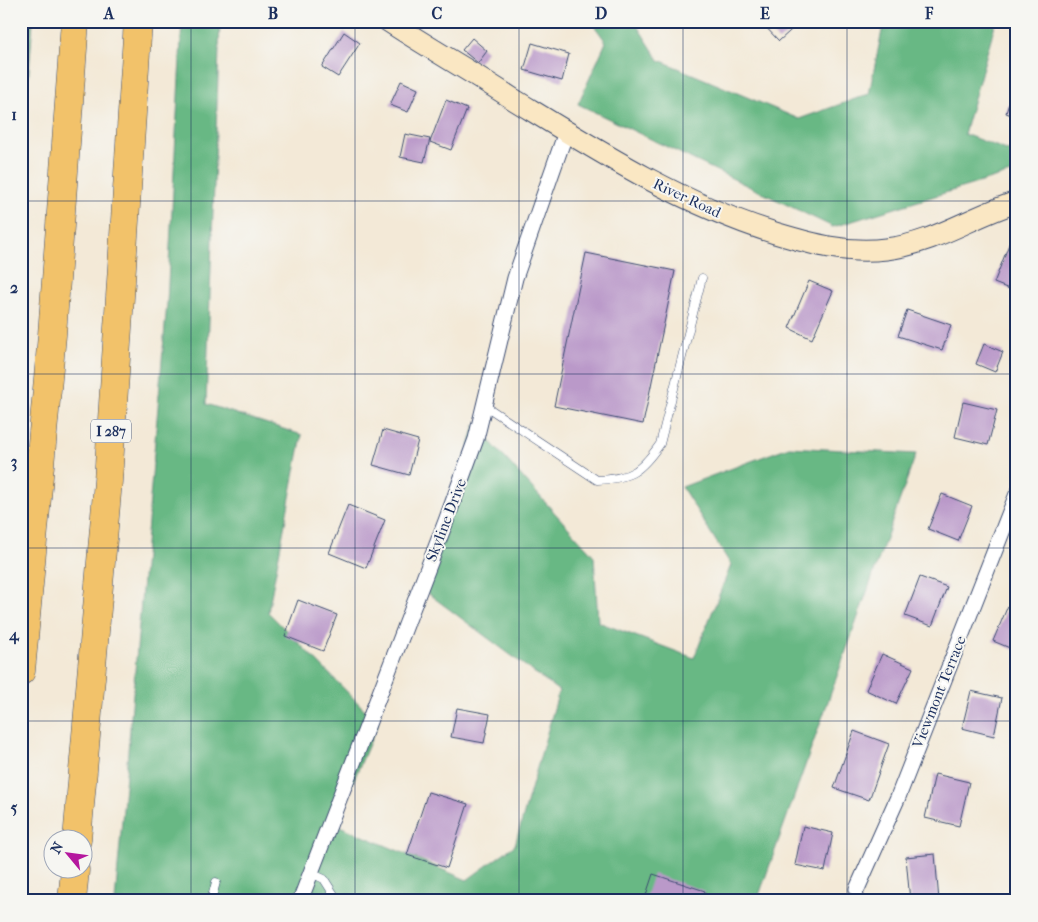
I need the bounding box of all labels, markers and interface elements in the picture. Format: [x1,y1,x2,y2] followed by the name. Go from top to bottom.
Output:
[103,4,115,23] text: A
[268,4,278,23] text: B
[432,4,443,23] text: C
[595,4,607,23] text: D
[760,4,770,23] text: E
[924,4,934,23] text: F
[11,105,17,124] text: 1
[650,174,724,222] street label: River Road
[10,278,18,297] text: 2
[91,420,131,442] road number: I 287
[11,452,17,472] text: 3
[422,475,470,564] street label: Skyline Drive
[8,625,20,645] text: 4
[908,633,970,752] street label: Viewmont Terrace
[11,798,18,817] text: 5
[42,830,92,880] north arrow
[47,839,67,857] text: N

